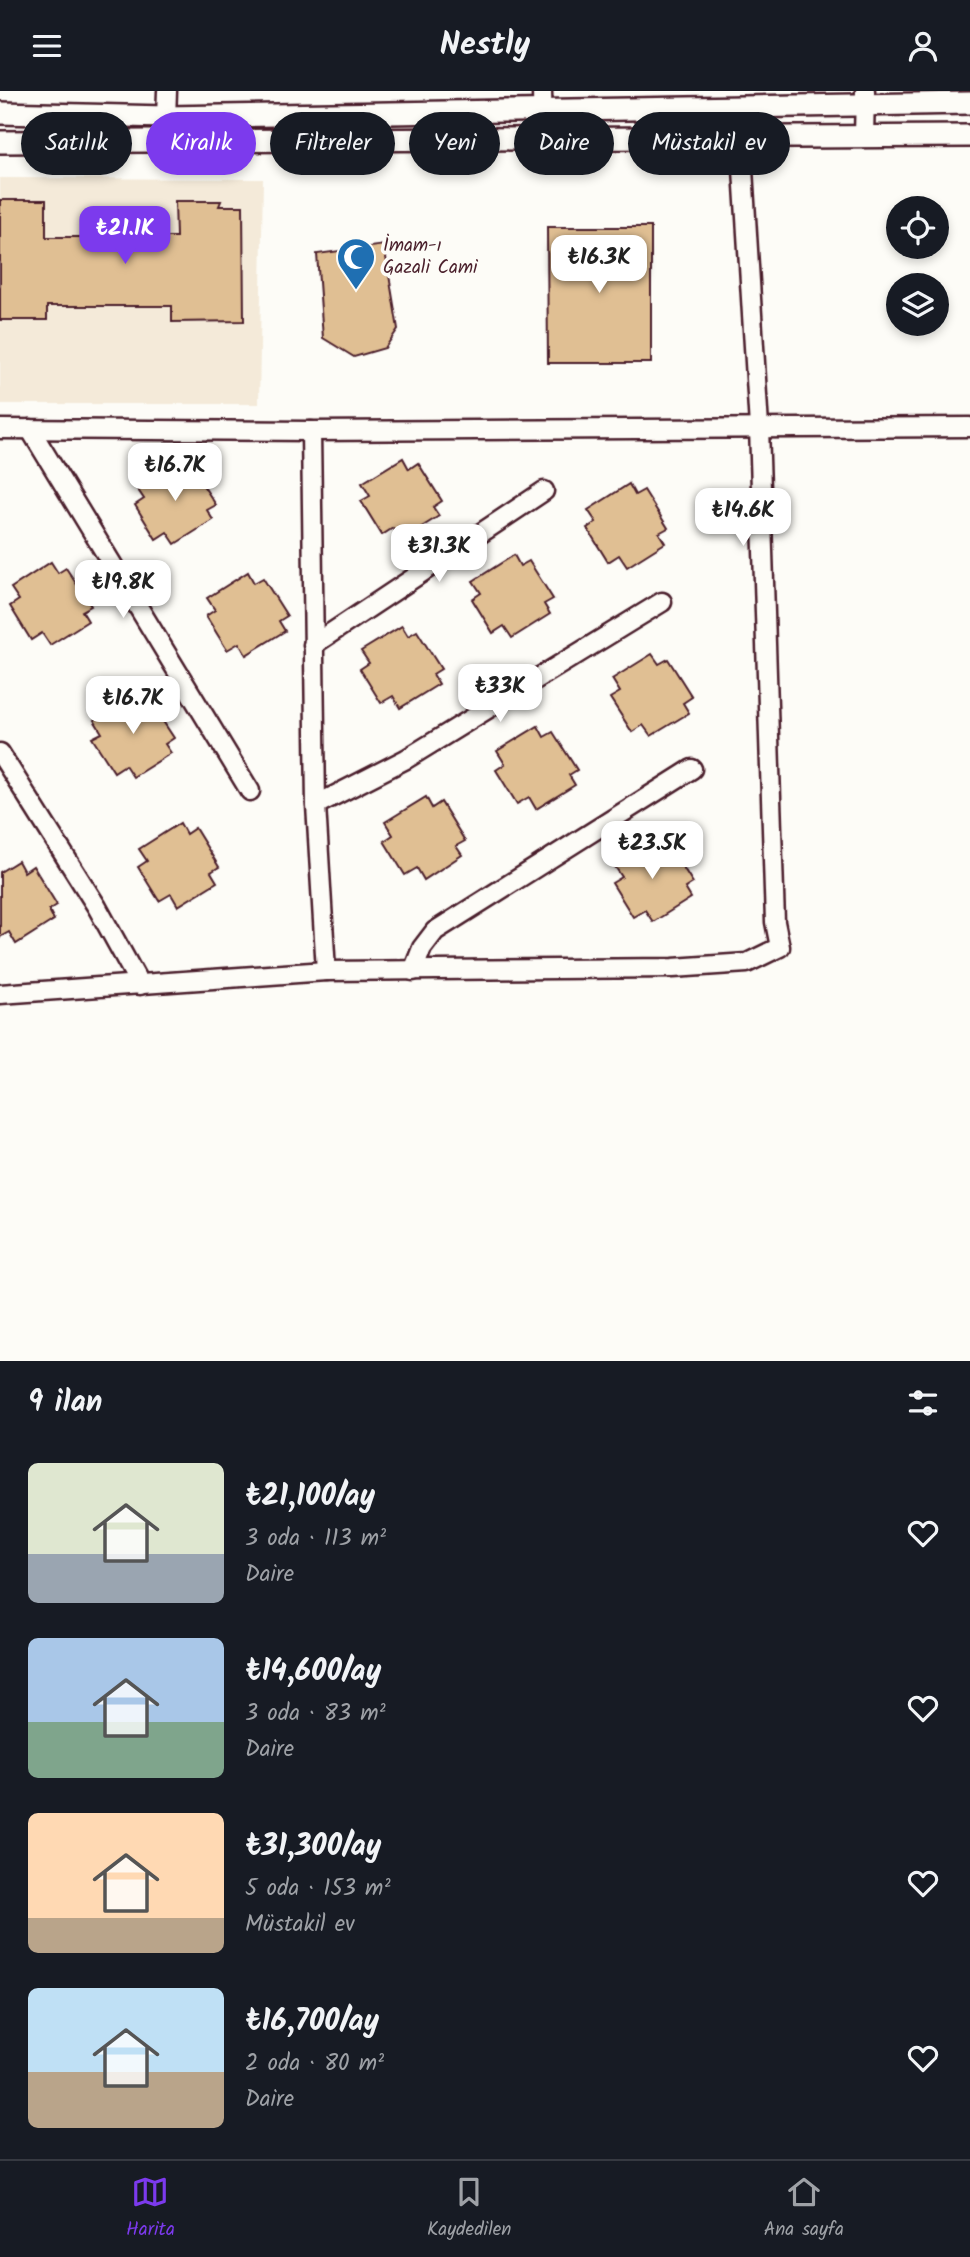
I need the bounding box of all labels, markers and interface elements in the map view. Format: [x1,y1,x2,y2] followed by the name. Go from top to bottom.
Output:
[440,20,530,71] text: Nestly
[28,27,66,65] icon: menu
[904,27,942,65] icon: person
[21,112,132,175] chip: Satılık
[146,112,256,175] chip: Kiralık
[270,112,395,175] chip: Filtreler
[409,112,500,175] chip: Yeni
[514,112,614,175] chip: Daire
[628,112,790,175] chip: Müstakil ev
[886,196,949,336] map controls
[886,196,949,259] button: locate
[68,207,182,266] pin: ₺21.1K
[95,211,155,247] text: ₺21.1K
[383,231,479,283] place label: İmam-ı Gazali Cami
[542,235,656,295] pin: ₺16.3K
[335,236,377,291] mosque icon: İmam-ı Gazali Cami
[567,240,631,276] text: ₺16.3K
[886,273,949,336] button: layers
[118,443,232,503] pin: ₺16.7K
[144,448,206,484] text: ₺16.7K
[686,489,800,548] pin: ₺14.6K
[711,493,775,529] text: ₺14.6K
[382,525,496,584] pin: ₺31.3K
[407,529,471,565] text: ₺31.3K
[66,561,180,620] pin: ₺19.8K
[91,565,155,601] text: ₺19.8K
[459,665,541,724] pin: ₺33K
[474,669,526,705] text: ₺33K
[76,677,190,736] pin: ₺16.7K
[102,681,164,717] text: ₺16.7K
[595,821,709,881] pin: ₺23.5K
[617,826,687,862] text: ₺23.5K
[28,1379,102,1427] text: 9 ilan
[904,1384,942,1422] icon: filters
[245,1473,375,1521] text: ₺21,100/ay
[84,1491,168,1575] icon: home
[904,1514,942,1552] icon: heart
[245,1521,386,1557] text: 3 oda · 113 m²
[245,1557,294,1593] text: Daire
[245,1648,381,1696] text: ₺14,600/ay
[84,1666,168,1750] icon: home
[904,1689,942,1727] icon: heart
[245,1696,386,1732] text: 3 oda · 83 m²
[245,1732,294,1768] text: Daire
[245,1823,381,1871] text: ₺31,300/ay
[84,1841,168,1925] icon: home
[904,1864,942,1902] icon: heart
[245,1871,390,1907] text: 5 oda · 153 m²
[245,1907,355,1943] text: Müstakil ev
[245,1998,379,2046] text: ₺16,700/ay
[84,2016,168,2100] icon: home
[904,2039,942,2077] icon: heart
[245,2046,384,2082] text: 2 oda · 80 m²
[245,2082,294,2118] text: Daire
[126,2173,175,2245] tab: Harita
[427,2173,511,2245] tab: Kaydedilen
[764,2173,844,2245] tab: Ana sayfa

